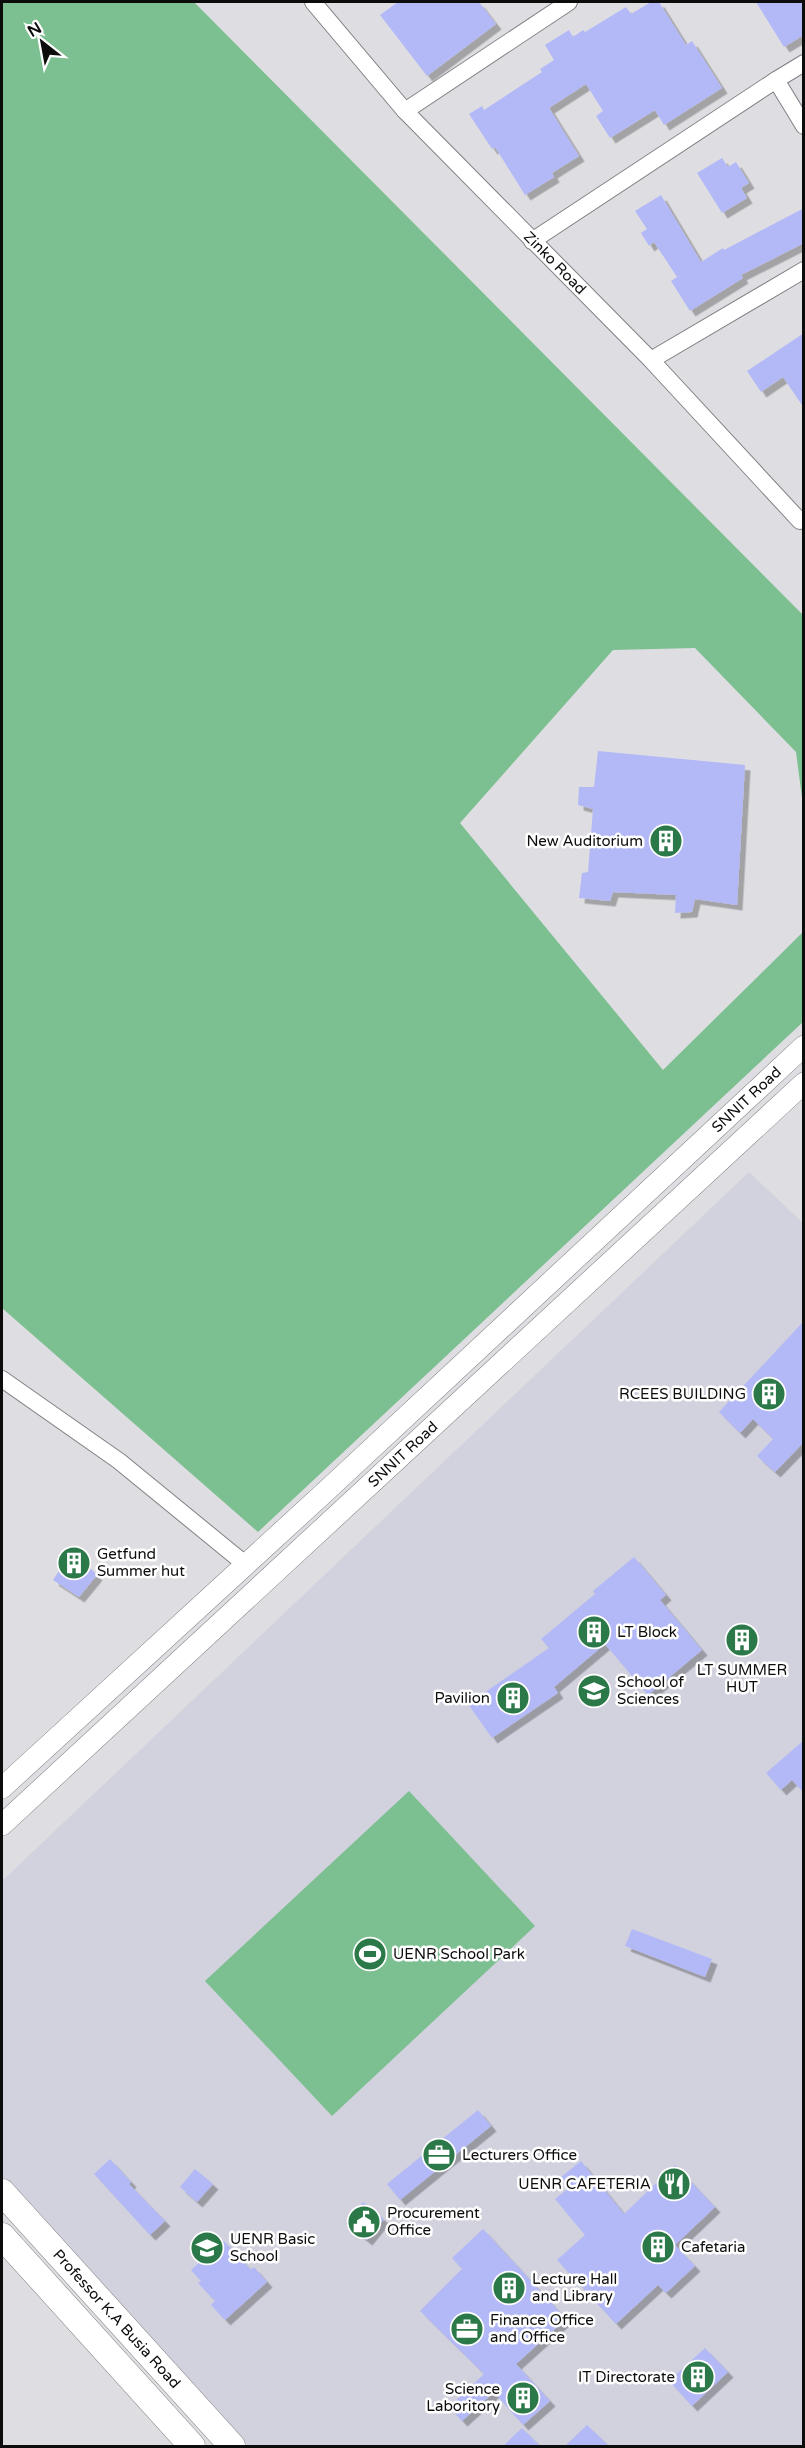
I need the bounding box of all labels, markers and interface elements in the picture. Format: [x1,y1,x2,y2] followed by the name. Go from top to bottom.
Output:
[12,12,72,72] north arrow
[24,18,45,42] text: N
[520,228,590,298] street label: Zinko Road
[648,823,684,859] building icon: New Auditorium
[527,832,643,850] place label: New Auditorium
[708,1063,785,1136] street label: SNNIT Road
[751,1376,787,1412] building icon: RCEES BUILDING
[619,1385,746,1403] place label: RCEES BUILDING
[364,1418,441,1491] street label: SNNIT Road
[56,1545,92,1581] building icon: Getfund Summer hut
[97,1545,185,1580] place label: Getfund Summer hut
[576,1614,612,1650] building icon: LT Block
[724,1622,760,1658] building icon: LT SUMMER HUT
[617,1623,677,1641] place label: LT Block
[697,1661,787,1696] place label: LT SUMMER HUT
[576,1673,612,1709] school or university icon: School of Sciences
[617,1673,684,1708] place label: School of Sciences
[495,1680,531,1716] building icon: Pavilion
[435,1689,490,1707] place label: Pavilion
[352,1936,388,1972] sports icon: UENR School Park
[393,1945,525,1963] place label: UENR School Park
[421,2137,457,2173] office icon: Lecturers Office
[462,2146,577,2164] place label: Lecturers Office
[656,2166,692,2202] restaurant icon: UENR CAFETERIA
[518,2175,651,2193] place label: UENR CAFETERIA
[346,2204,382,2240] public building icon: Procurement Office
[387,2204,480,2239] place label: Procurement Office
[640,2229,676,2265] building icon: Cafetaria
[189,2230,225,2266] school or university icon: UENR Basic School
[230,2230,315,2265] place label: UENR Basic School
[681,2238,746,2256] place label: Cafetaria
[49,2246,184,2392] street label: Professor K.A Busia Road
[491,2270,527,2306] building icon: Lecture Hall and Library
[532,2270,617,2305] place label: Lecture Hall and Library
[449,2311,485,2347] office icon: Finance Office and Office
[490,2311,594,2346] place label: Finance Office and Office
[680,2359,716,2395] building icon: IT Directorate
[578,2368,675,2386] place label: IT Directorate
[426,2380,500,2415] place label: Science Laboritory
[505,2380,541,2416] building icon: Science Laboritory

